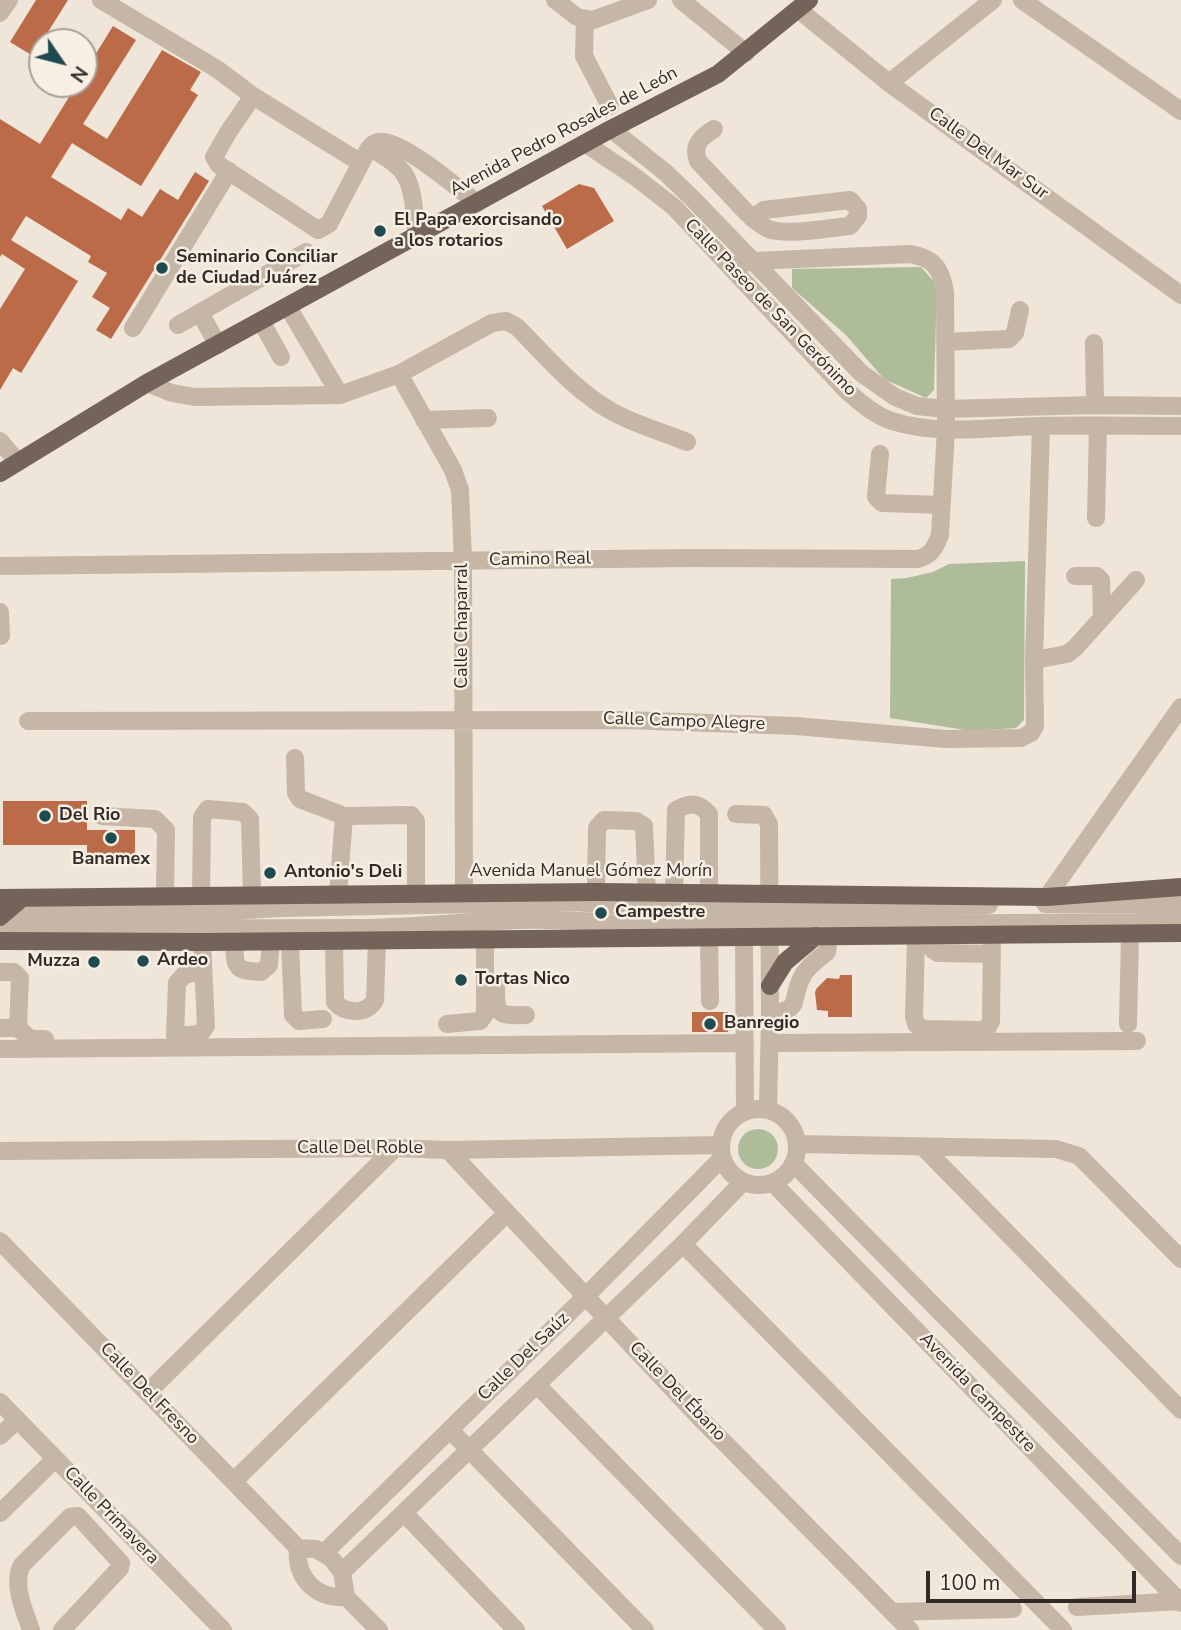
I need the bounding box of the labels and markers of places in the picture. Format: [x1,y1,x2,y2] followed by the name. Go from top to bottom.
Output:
[394,210,562,252] place label: El Papa exorcisando a los rotarios
[372,223,388,239] marker: El Papa exorcisando a los rotarios
[176,247,338,290] place label: Seminario Conciliar de Ciudad Juárez
[154,260,170,276] marker: Seminario Conciliar de Ciudad Juárez
[59,805,120,827] place label: Del Rio
[37,808,53,824] marker: Del Rio
[103,830,119,846] marker: Banamex
[72,849,150,871] place label: Banamex
[284,862,402,884] place label: Antonio's Deli
[262,865,278,881] marker: Antonio's Deli
[615,902,705,924] place label: Campestre
[593,905,609,921] marker: Campestre
[157,950,208,972] place label: Ardeo
[27,951,80,973] place label: Muzza
[135,953,151,969] marker: Ardeo
[86,954,102,970] marker: Muzza
[475,969,570,991] place label: Tortas Nico
[453,972,469,988] marker: Tortas Nico
[724,1013,799,1035] place label: Banregio
[702,1016,718,1032] marker: Banregio

